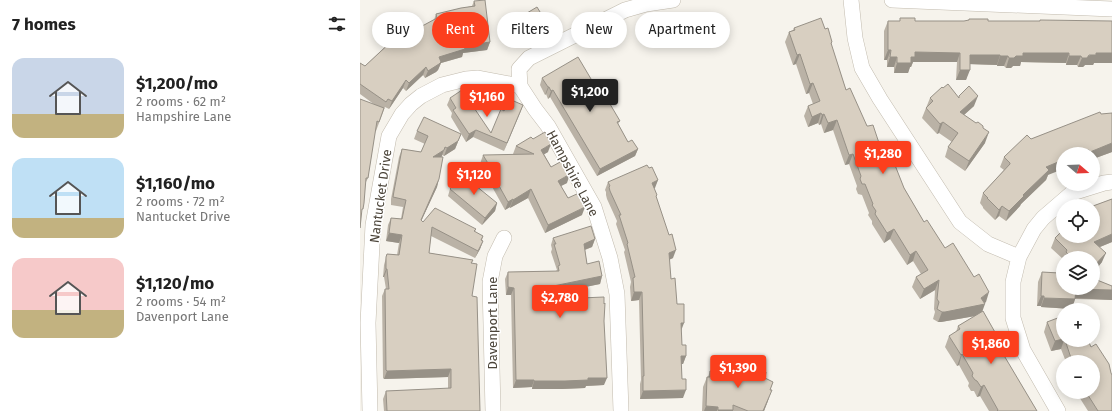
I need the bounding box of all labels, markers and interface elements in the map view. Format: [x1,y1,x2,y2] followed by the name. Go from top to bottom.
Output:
[372,12,424,48] chip: Buy
[432,12,489,48] chip: Rent
[497,12,563,48] chip: Filters
[571,12,627,48] chip: New
[635,12,730,48] chip: Apartment
[326,13,348,35] icon: filters
[12,14,76,35] text: 7 homes
[136,73,218,94] text: $1,200/mo
[44,74,92,122] icon: home
[557,79,623,113] pin: $1,200
[454,84,520,118] pin: $1,160
[571,84,609,99] text: $1,200
[469,89,505,104] text: $1,160
[136,94,226,109] text: 2 rooms · 62 m²
[136,109,231,124] text: Hampshire Lane
[544,128,602,219] street label: Hampshire Lane
[850,141,916,175] pin: $1,280
[864,146,902,161] text: $1,280
[1056,147,1100,191] north arrow
[1056,147,1100,399] map controls
[367,148,394,244] street label: Nantucket Drive
[441,162,507,196] pin: $1,120
[457,167,491,182] text: $1,120
[136,173,215,194] text: $1,160/mo
[44,174,92,222] icon: home
[136,194,225,209] text: 2 rooms · 72 m²
[1056,199,1100,243] button: locate
[136,209,230,224] text: Nantucket Drive
[1056,251,1100,295] button: layers
[136,273,214,294] text: $1,120/mo
[44,274,92,322] icon: home
[485,277,500,369] street label: Davenport Lane
[527,285,593,319] pin: $2,780
[541,290,579,305] text: $2,780
[136,294,226,309] text: 2 rooms · 54 m²
[1056,303,1100,347] button: +
[136,309,229,324] text: Davenport Lane
[958,331,1024,365] pin: $1,860
[972,336,1010,351] text: $1,860
[705,355,771,389] pin: $1,390
[1056,355,1100,399] button: −
[719,360,757,375] text: $1,390

